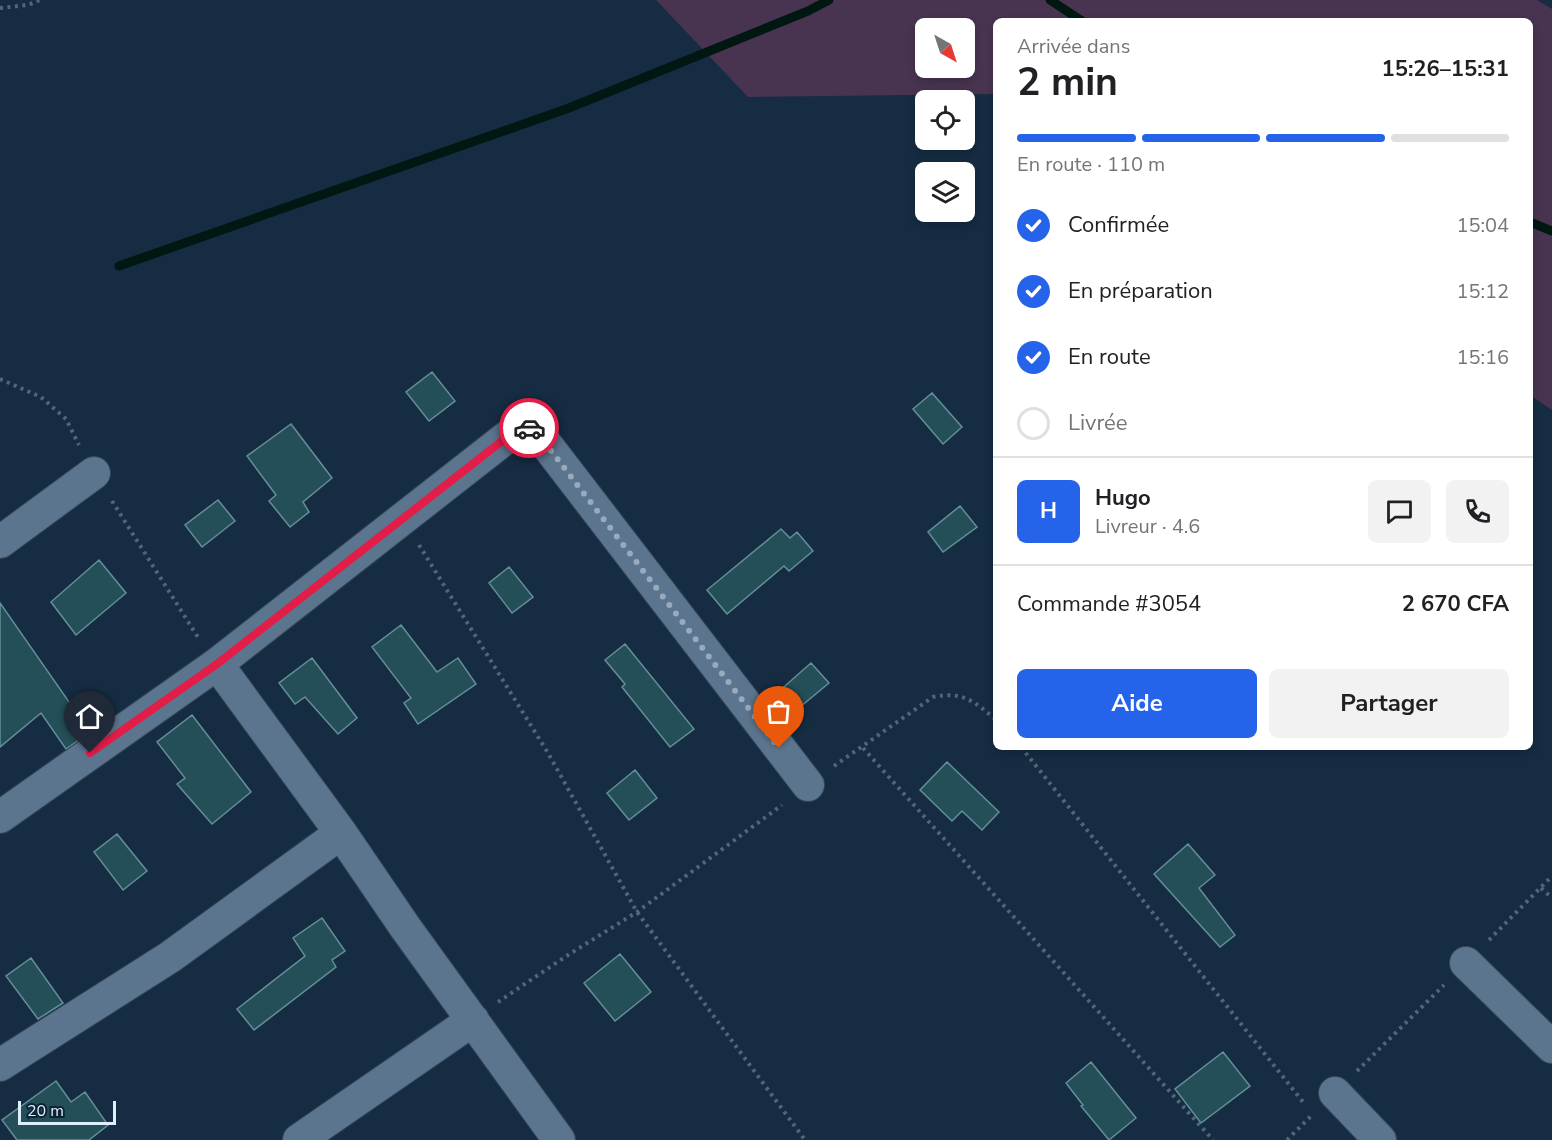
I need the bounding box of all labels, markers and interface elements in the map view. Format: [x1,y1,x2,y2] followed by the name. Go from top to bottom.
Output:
[915,18,975,78] north arrow
[915,18,975,222] map controls
[1017,33,1130,60] text: Arrivée dans
[1381,54,1509,84] text: 15:26–15:31
[1017,56,1118,109] text: 2 min
[915,90,975,150] button: locate
[1017,151,1165,178] text: En route · 110 m
[915,162,975,222] button: layers
[1017,209,1050,242] icon: check
[1068,210,1169,240] text: Confirmée
[1456,212,1509,239] text: 15:04
[1017,275,1050,308] icon: check
[1068,276,1213,306] text: En préparation
[1456,278,1509,305] text: 15:12
[1017,341,1050,374] icon: check
[1068,342,1151,372] text: En route
[1456,344,1509,371] text: 15:16
[499,398,559,458] courier
[1068,408,1128,438] text: Livrée
[513,412,546,445] icon: car
[1368,480,1431,543] button: chat
[1446,480,1509,543] button: phone
[1095,483,1151,513] text: Hugo
[1040,496,1057,526] text: H
[1095,513,1200,540] text: Livreur · 4.6
[1017,589,1201,619] text: Commande #3054
[1402,589,1509,619] text: 2 670 CFA
[1017,669,1257,738] button: Aide
[1269,669,1509,738] button: Partager
[753,686,804,748] pin
[64,691,115,753] pin
[762,695,795,728] icon: bag
[73,700,106,733] icon: home
[18,1098,116,1126] scale bar
[27,1100,64,1122] text: 20 m

